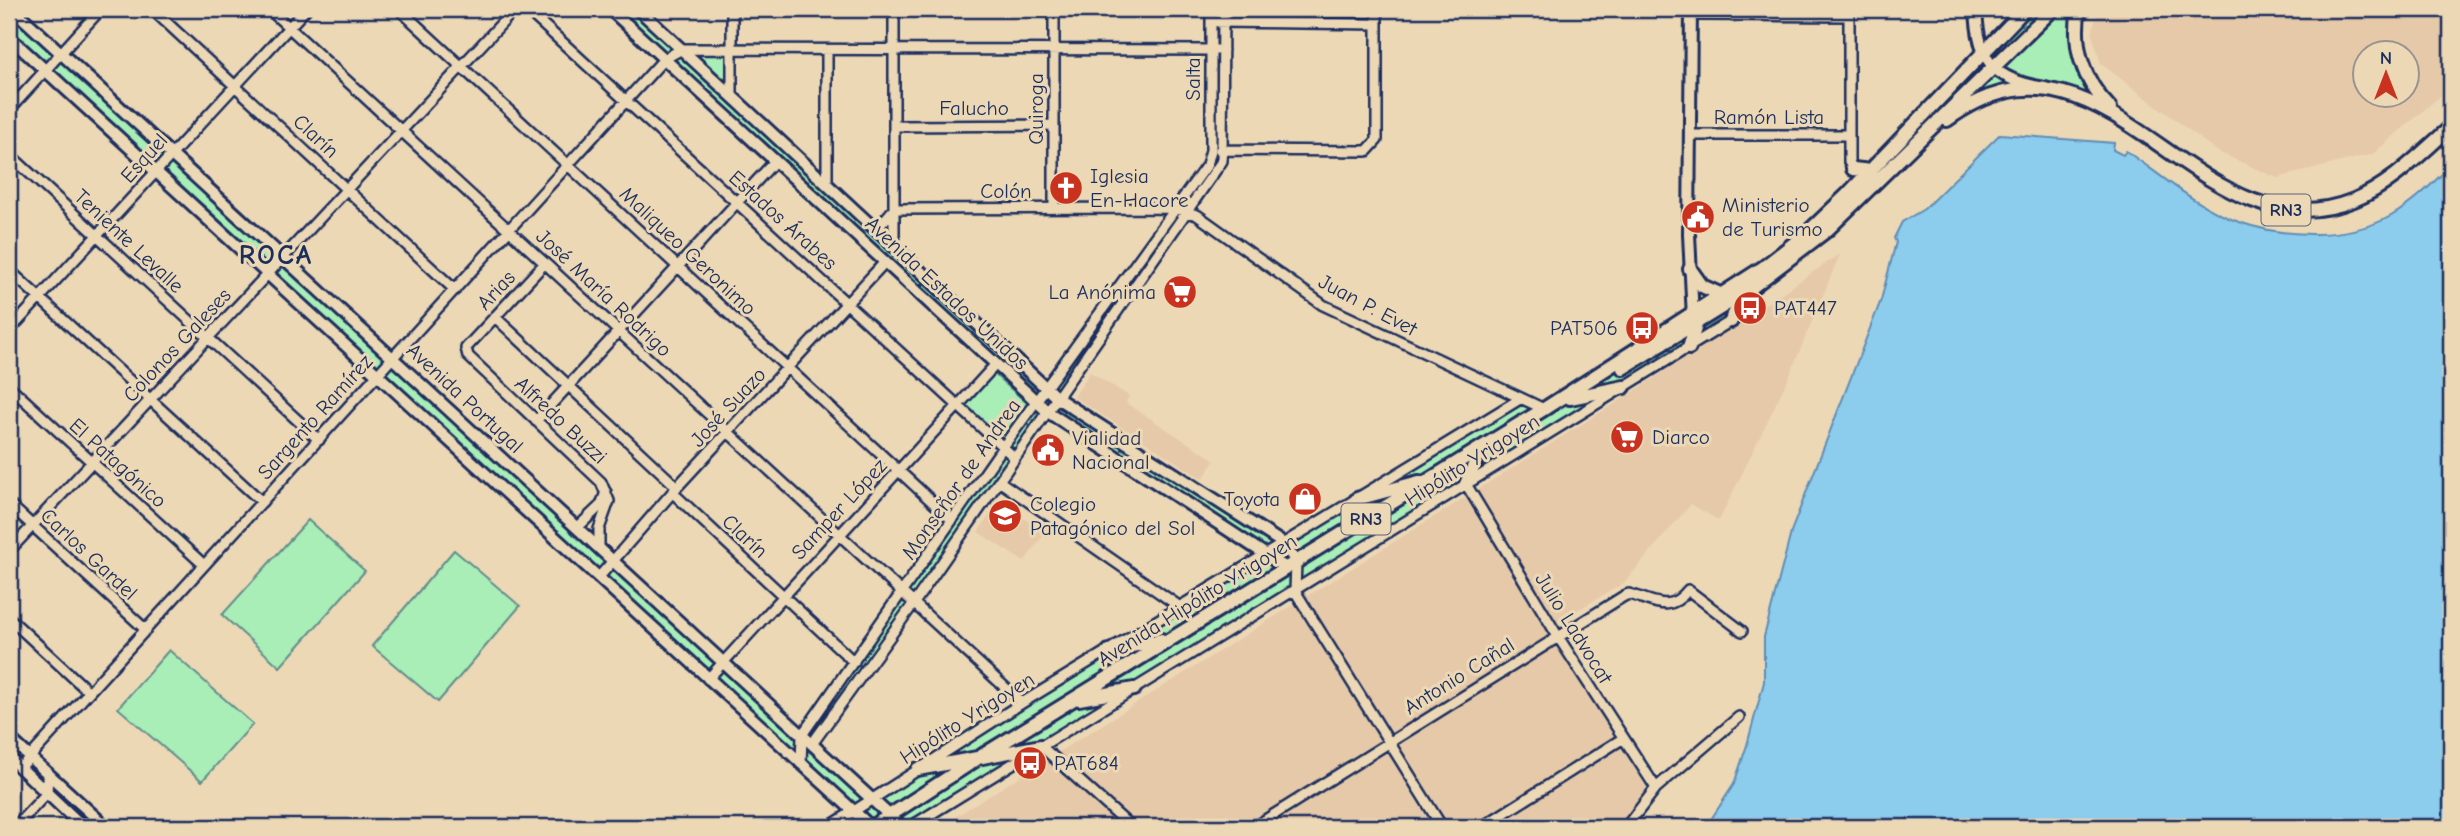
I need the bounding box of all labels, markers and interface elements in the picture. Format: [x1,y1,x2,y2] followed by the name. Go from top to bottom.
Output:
[2352,38,2422,108] north arrow
[2380,47,2392,69] text: N
[1181,57,1205,101] street label: Salta
[1024,73,1048,145] street label: Quiroga
[939,96,1009,120] street label: Falucho
[1714,105,1824,129] street label: Ramón Lista
[288,109,344,163] street label: Clarín
[116,128,172,188] street label: Esquel
[1090,164,1188,212] place label: Iglesia En-Hacore
[724,165,842,275] street label: Estados Árabes
[1047,169,1085,207] church icon: Iglesia En-Hacore
[980,179,1032,203] street label: Colón
[615,182,761,320] street label: Maliqueo Geronimo
[69,184,189,298] street label: Teniente Levalle
[1722,193,1823,241] place label: Ministerio de Turismo
[2262,194,2310,226] road number: RN3
[1679,198,1717,236] public building icon: Ministerio de Turismo
[861,211,1033,375] street label: Avenida Estados Unidos
[531,224,677,362] street label: José María Rodrigo
[239,239,313,271] district label: ROCA
[472,265,520,315] street label: Arias
[1315,269,1422,341] street label: Juan P. Evet
[1161,273,1199,311] supermarket icon: La Anónima
[1049,280,1156,304] place label: La Anónima
[118,283,236,407] street label: Colonos Galeses
[1731,289,1769,327] bus stop icon: PAT447
[1774,296,1837,320] place label: PAT447
[1623,309,1661,347] bus stop icon: PAT506
[1550,316,1618,340] place label: PAT506
[402,338,528,458] street label: Avenida Portugal
[253,350,377,484] street label: Sargento Ramírez
[685,362,771,452] street label: José Suazo
[510,371,612,469] street label: Alfredo Buzzi
[897,394,1025,564] street label: Monseñor de Andrea
[1400,409,1544,511] street label: Hipólito Yrigoyen
[65,413,171,513] street label: El Patagónico
[1608,418,1646,456] supermarket icon: Diarco
[1652,425,1710,449] place label: Diarco
[1072,426,1150,474] place label: Vialidad Nacional
[1029,431,1067,469] public building icon: Vialidad Nacional
[786,454,892,564] street label: Samper López
[1286,480,1324,518] shop icon: Toyota
[1224,487,1280,511] place label: Toyota
[1030,492,1195,540] place label: Colegio Patagónico del Sol
[986,497,1024,535] school or university icon: Colegio Patagónico del Sol
[36,503,142,605] street label: Carlos Gardel
[1342,504,1390,534] road number: RN3
[717,509,773,563] street label: Clarín
[1093,529,1301,671] street label: Avenida Hipólito Yrigoyen
[1530,568,1618,689] street label: Julio Ladvocat
[1399,633,1519,719] street label: Antonio Cañal
[895,667,1039,769] street label: Hipólito Yrigoyen
[1011,744,1049,782] bus stop icon: PAT684
[1054,751,1119,775] place label: PAT684

